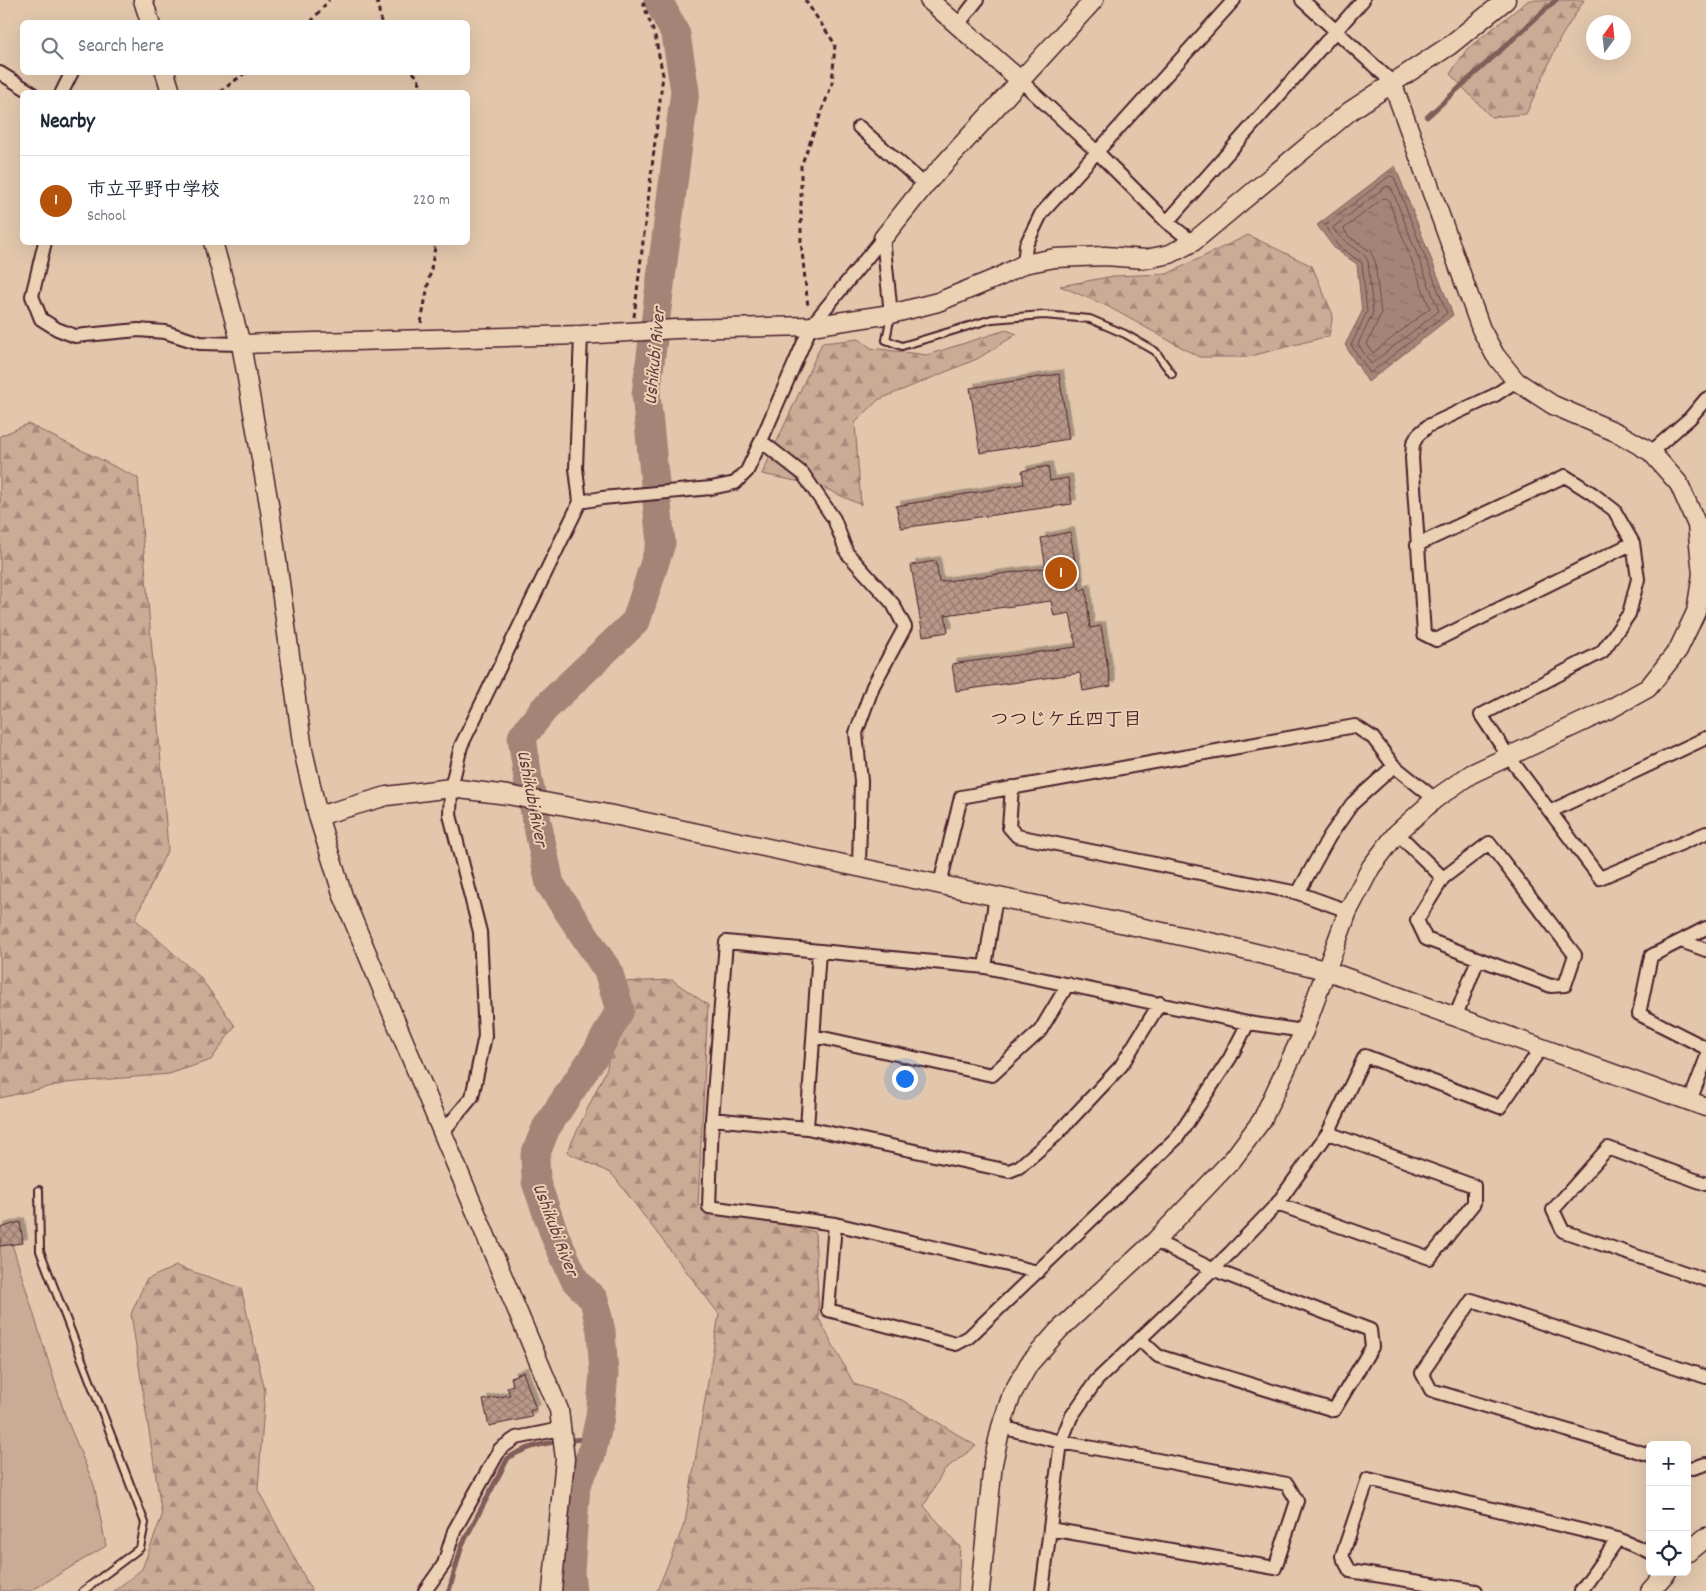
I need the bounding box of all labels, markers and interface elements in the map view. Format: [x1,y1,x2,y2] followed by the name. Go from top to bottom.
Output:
[1586,15,1631,60] north arrow
[20,20,470,75] search box
[38,34,66,62] icon: search
[78,34,164,61] text: Search here
[40,108,95,138] text: Nearby
[87,178,220,205] text: 市立平野中学校
[54,189,58,212] text: 1
[413,189,450,212] text: 220 m
[87,205,126,228] text: School
[639,305,674,406] water label: Ushikubi River
[1045,554,1077,592] pin: 1
[990,708,1142,735] district label: つつじケ丘四丁目
[508,748,553,851] water label: Ushikubi River
[892,1066,918,1092] your location
[524,1180,584,1282] water label: Ushikubi River
[1646,1441,1691,1576] map controls
[1646,1441,1691,1486] button: +
[1646,1486,1691,1531] button: −
[1646,1531,1691,1576] button: locate

